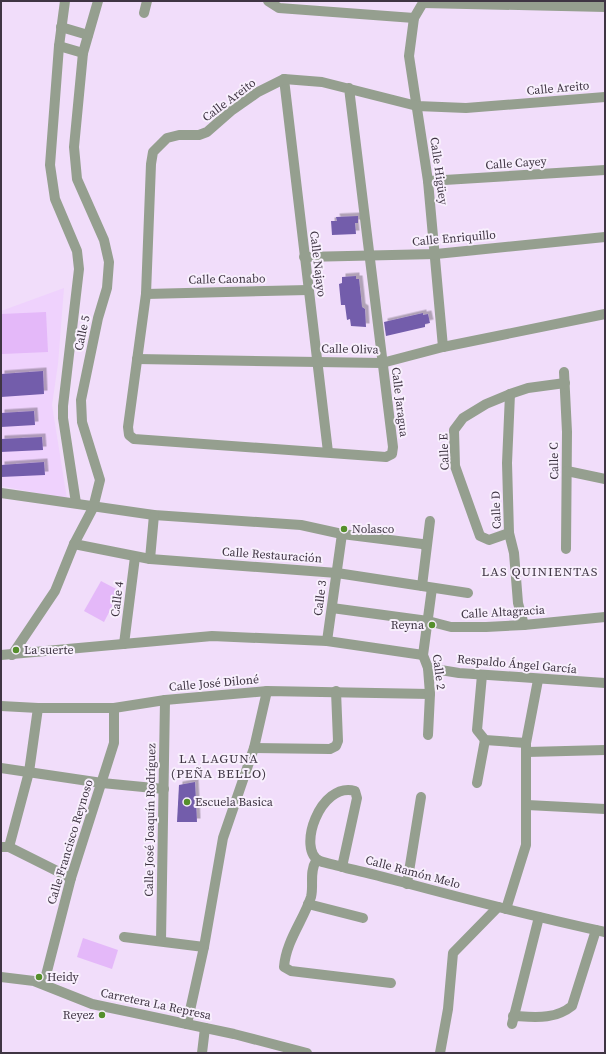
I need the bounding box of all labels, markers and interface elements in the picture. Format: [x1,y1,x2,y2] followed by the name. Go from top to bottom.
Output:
[199,74,259,125] street label: Calle Areito
[526,77,590,99] street label: Calle Areito
[426,136,452,207] street label: Calle Higüey
[485,153,548,173] street label: Calle Cayey
[412,226,497,250] street label: Calle Enriquillo
[306,230,330,298] street label: Calle Najayo
[188,270,266,288] street label: Calle Caonabo
[70,314,94,352] street label: Calle 5
[321,341,380,358] street label: Calle Oliva
[388,366,412,439] street label: Calle Jaragua
[435,433,453,471] street label: Calle E
[546,442,562,480] street label: Calle C
[487,491,505,529] street label: Calle D
[352,521,395,537] place label: Nolasco
[339,524,349,534] marker: Nolasco
[222,544,322,566] street label: Calle Restauración
[482,563,598,580] district label: LAS QUINIENTAS
[310,579,330,617] street label: Calle 3
[107,580,127,618] street label: Calle 4
[461,602,546,622] street label: Calle Altagracia
[391,617,425,633] place label: Reyna
[427,620,437,630] marker: Reyna
[24,642,74,658] place label: La suerte
[11,645,21,655] marker: La suerte
[456,651,578,677] street label: Respaldo Ángel García
[429,653,449,691] street label: Calle 2
[168,671,260,695] street label: Calle José Diloné
[141,743,159,897] street label: Calle José Joaquín Rodríguez
[171,750,267,782] district label: LA LAGUNA (PEÑA BELLO)
[43,777,97,907] street label: Calle Francisco Reynoso
[195,794,274,810] place label: Escuela Basica
[182,797,192,807] marker: Escuela Basica
[364,852,463,892] street label: Calle Ramón Melo
[47,969,80,985] place label: Heidy
[34,972,44,982] marker: Heidy
[99,984,214,1024] street label: Carretera La Represa
[63,1007,95,1023] place label: Reyez
[97,1010,107,1020] marker: Reyez

